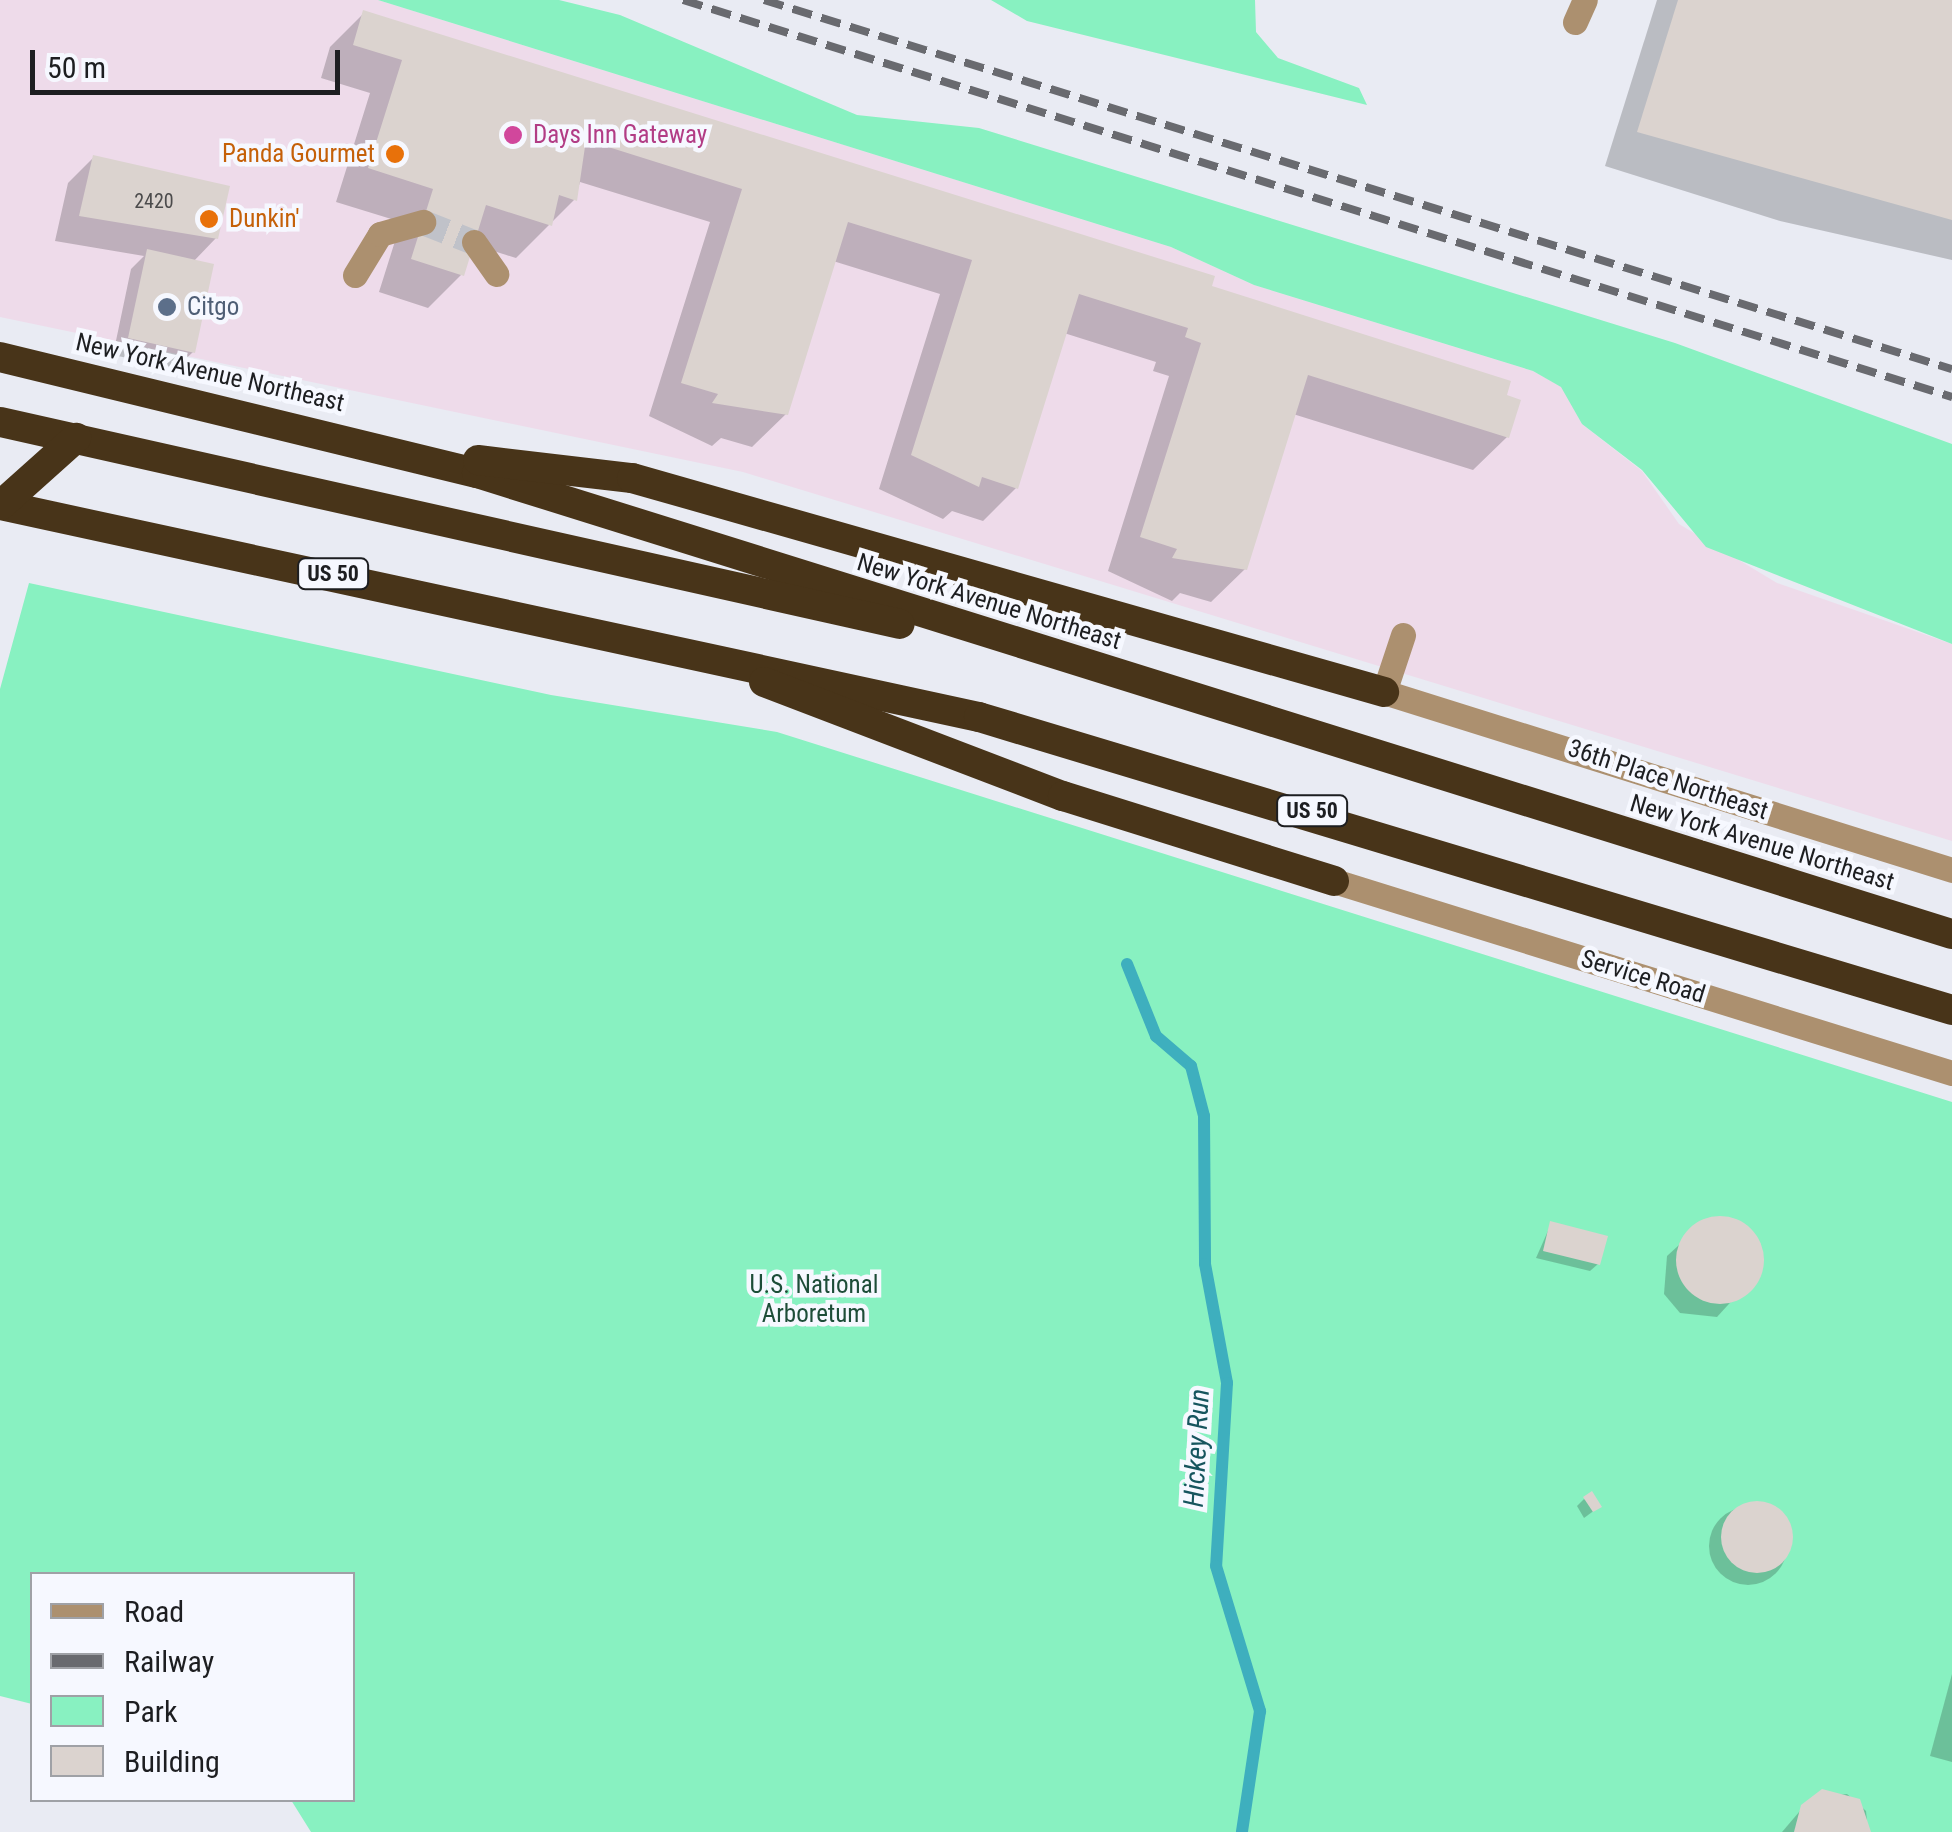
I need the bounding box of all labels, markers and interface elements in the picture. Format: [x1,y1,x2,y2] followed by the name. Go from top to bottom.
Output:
[35,30,345,92] scale bar
[47,50,106,85] text: 50 m
[533,120,707,150] place label: Days Inn Gateway
[502,124,524,146] marker: Days Inn Gateway
[222,139,375,169] place label: Panda Gourmet
[384,143,406,165] marker: Panda Gourmet
[134,189,174,213] house number: 2420
[229,204,300,234] place label: Dunkin'
[198,208,220,230] marker: Dunkin'
[187,292,239,322] place label: Citgo
[156,296,178,318] marker: Citgo
[73,327,347,419] street label: New York Avenue Northeast
[853,548,1125,656] street label: New York Avenue Northeast
[296,557,370,591] road number: US 50
[1564,733,1772,827] street label: 36th Place Northeast
[1626,789,1898,897] street label: New York Avenue Northeast
[1274,794,1350,828] road number: US 50
[1577,944,1709,1010] street label: Service Road
[750,1271,878,1330] park label: U.S. National Arboretum
[1177,1388,1217,1508] water label: Hickey Run
[30,1572,355,1802] legend
[124,1594,184,1629] text: Road
[124,1644,214,1679] text: Railway
[124,1694,178,1729] text: Park
[124,1744,220,1779] text: Building

